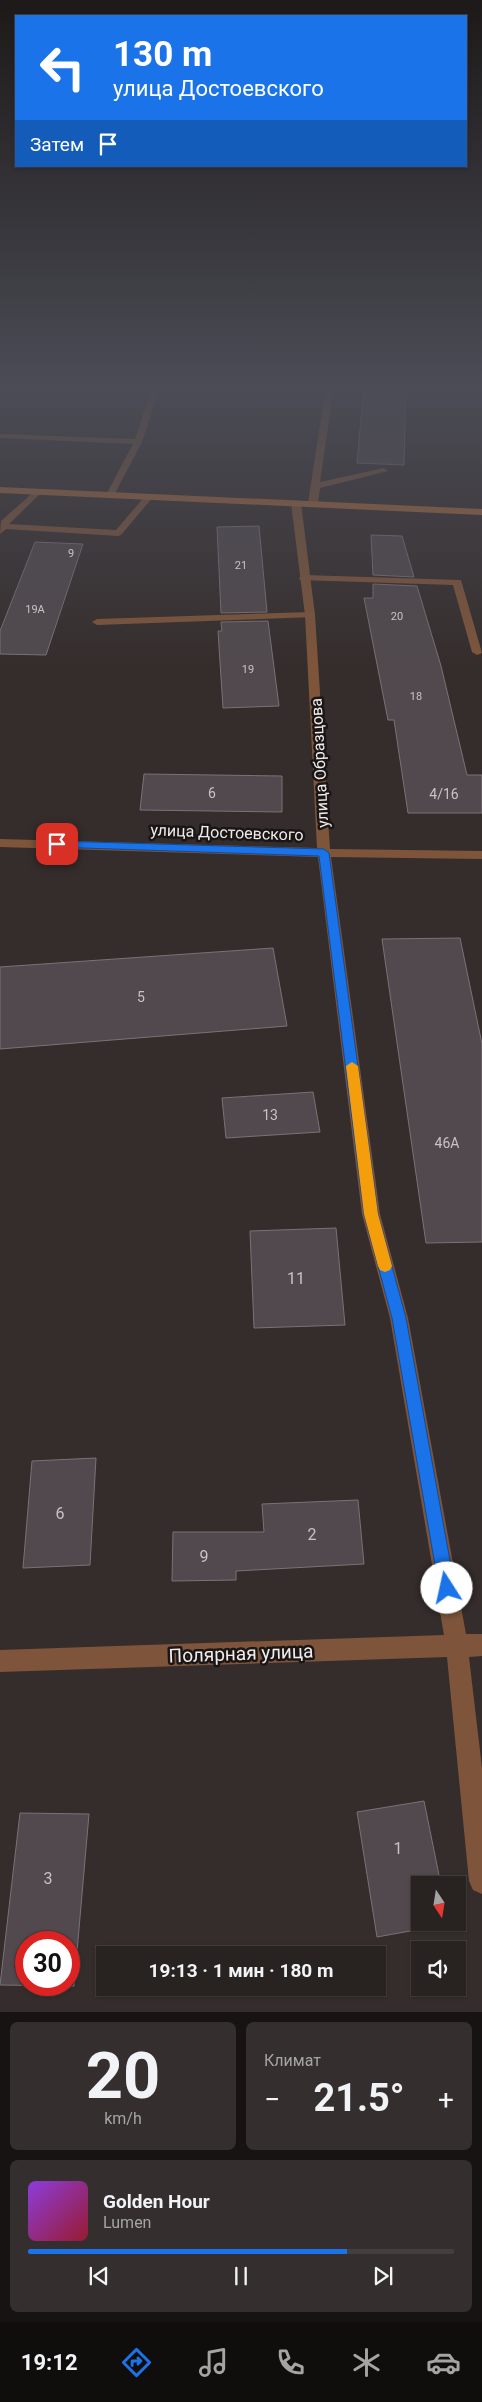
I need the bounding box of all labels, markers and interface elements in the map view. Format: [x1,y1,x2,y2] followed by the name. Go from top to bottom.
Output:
[113,34,212,75] text: 130 m
[30,35,95,100] icon: left
[113,76,324,101] text: улица Достоевского
[94,130,122,158] icon: arrive
[30,133,84,156] text: Затем
[68,547,74,560] house number: 9
[235,559,247,572] house number: 21
[25,603,46,616] house number: 19А
[391,610,403,623] house number: 20
[242,663,254,676] house number: 19
[410,690,422,703] house number: 18
[307,698,332,828] street label: улица Образцова
[208,785,216,801] house number: 6
[429,786,459,802] house number: 4/16
[150,820,304,845] street label: улица Достоевского
[36,823,78,865] pin
[43,830,71,858] icon: arrive
[137,989,145,1005] house number: 5
[262,1107,278,1123] house number: 13
[435,1135,459,1151] house number: 46А
[287,1269,305,1288] house number: 11
[56,1504,65,1523] house number: 6
[308,1525,317,1544] house number: 2
[200,1547,209,1566] house number: 9
[420,1561,472,1613] position arrow
[168,1639,314,1668] street label: Полярная улица
[394,1839,403,1858] house number: 1
[44,1869,53,1888] house number: 3
[411,1876,466,1931] north arrow
[411,1876,466,1996] map controls
[15,1931,80,1996] speed limit sign: 30
[411,1941,466,1996] button: sound
[149,1959,333,1982] text: 19:13 · 1 мин · 180 m
[86,2038,160,2114] text: 20
[264,2051,321,2070] text: Климат
[313,2076,405,2120] text: 21.5°
[264,2083,280,2116] text: −
[438,2083,454,2116] text: +
[104,2109,142,2128] text: km/h
[103,2190,210,2213] text: Golden Hour
[103,2213,151,2232] text: Lumen
[85,2262,113,2290] icon: previous
[227,2262,255,2290] icon: pause
[369,2262,397,2290] icon: next
[119,2345,154,2380] icon: directions
[196,2345,231,2380] icon: music
[273,2345,308,2380] icon: phone
[349,2345,384,2380] icon: climate
[426,2345,461,2380] icon: car
[21,2350,78,2375] text: 19:12

